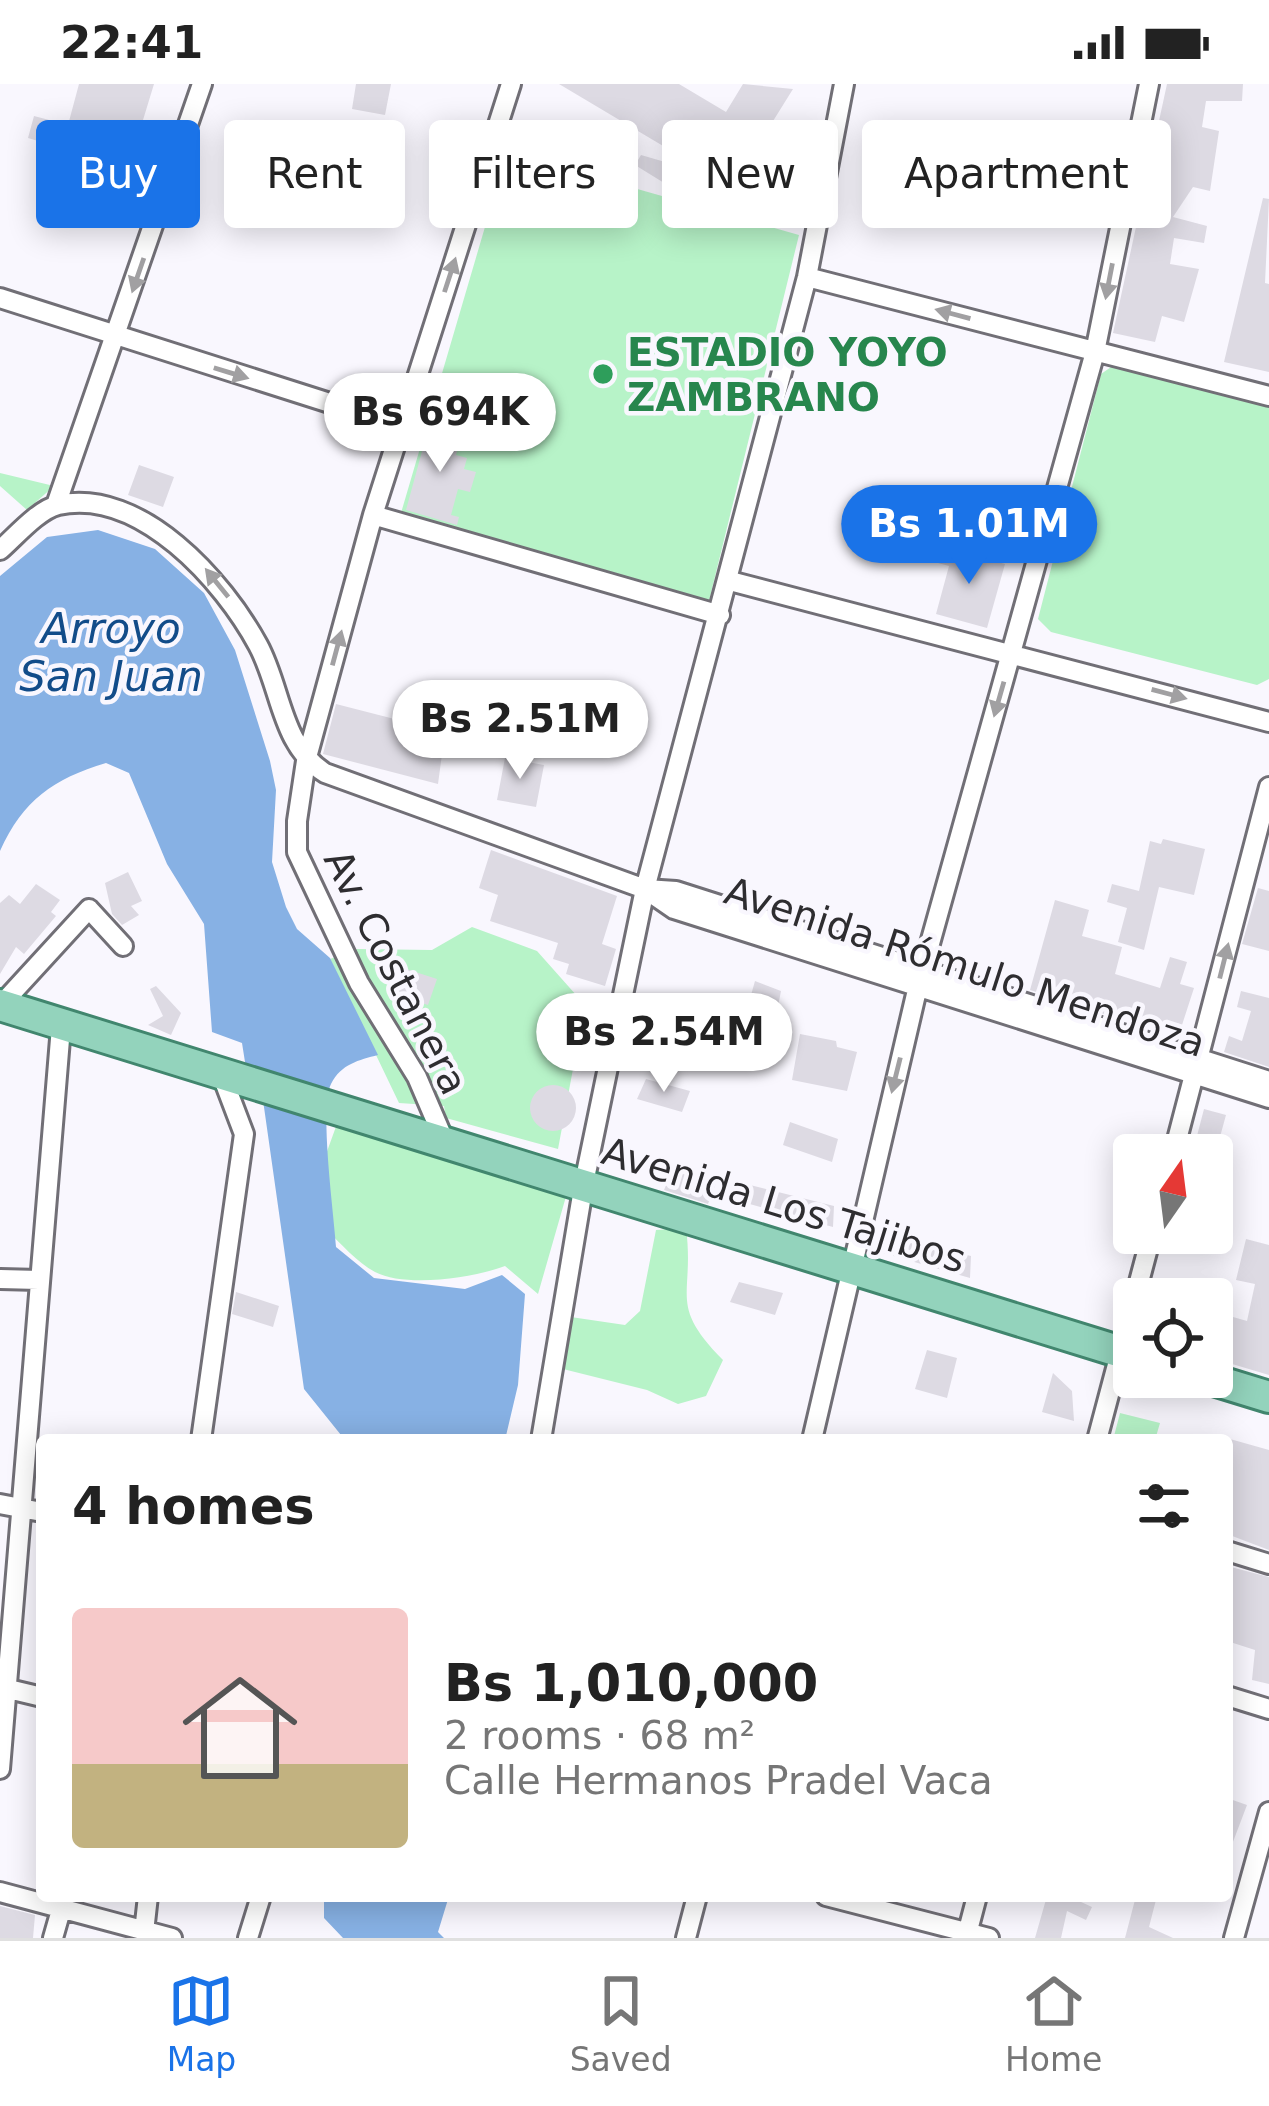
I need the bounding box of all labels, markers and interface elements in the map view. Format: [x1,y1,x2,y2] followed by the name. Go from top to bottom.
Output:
[60,16,203,69] text: 22:41
[36,120,200,228] chip: Buy
[224,120,405,228] chip: Rent
[429,120,638,228] chip: Filters
[662,120,838,228] chip: New
[862,120,1171,228] chip: Apartment
[442,256,461,293] one-way arrow
[127,257,146,293] one-way arrow
[1099,263,1118,300] one-way arrow
[934,303,971,322] one-way arrow
[627,330,948,420] place label: ESTADIO YOYO ZAMBRANO
[590,361,616,387] marker: ESTADIO YOYO ZAMBRANO
[213,365,250,383] one-way arrow
[329,373,551,475] pin: Bs 694K
[351,389,529,434] text: Bs 694K
[845,485,1093,587] pin: Bs 1.01M
[868,501,1070,546] text: Bs 1.01M
[204,568,230,598] one-way arrow
[19,604,203,701] water label: Arroyo San Juan
[328,630,347,667] one-way arrow
[396,680,644,782] pin: Bs 2.51M
[989,681,1007,717] one-way arrow
[1151,686,1188,704] one-way arrow
[419,696,621,741] text: Bs 2.51M
[315,842,477,1102] street label: Av. Costanera
[719,868,1211,1066] street label: Avenida Rómulo Mendoza
[1216,942,1235,979] one-way arrow
[540,993,788,1095] pin: Bs 2.54M
[563,1009,765,1054] text: Bs 2.54M
[886,1056,905,1093] one-way arrow
[597,1128,971,1282] street label: Avenida Los Tajibos
[1113,1134,1233,1254] north arrow
[1113,1134,1233,1398] map controls
[1113,1278,1233,1398] button: locate
[1131,1473,1197,1539] icon: filters
[72,1477,315,1536] text: 4 homes
[444,1654,818,1713] text: Bs 1,010,000
[168,1656,312,1800] icon: home
[444,1713,755,1758] text: 2 rooms · 68 m²
[444,1758,993,1803] text: Calle Hermanos Pradel Vaca
[167,1968,236,2079] tab: Map
[570,1968,672,2079] tab: Saved
[1005,1968,1102,2079] tab: Home

